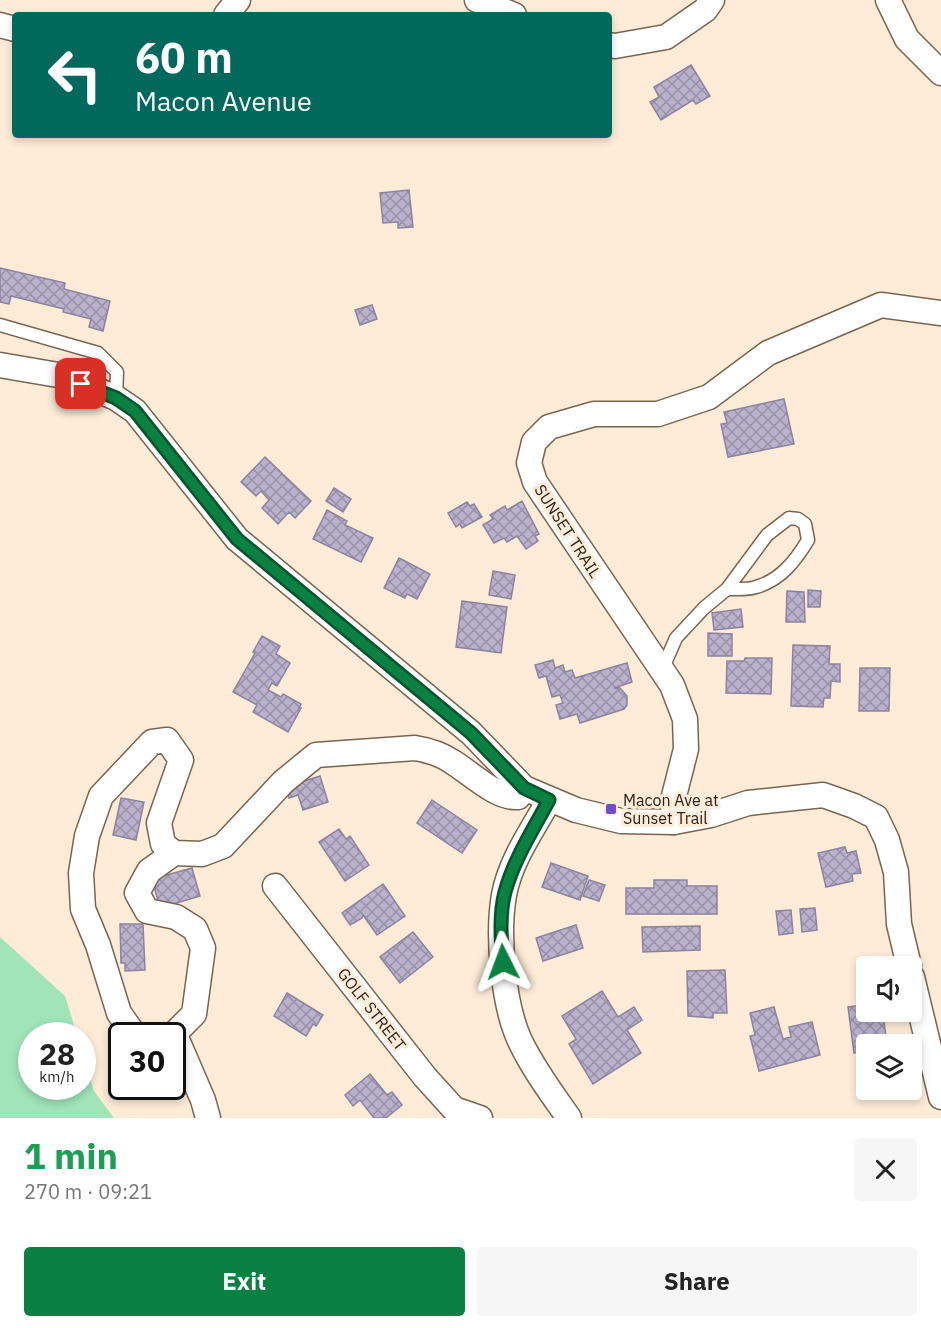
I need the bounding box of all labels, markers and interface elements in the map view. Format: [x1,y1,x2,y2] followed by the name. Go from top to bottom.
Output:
[135,30,233,85] text: 60 m
[36,36,114,114] icon: left
[135,83,312,118] text: Macon Avenue
[55,358,106,409] pin
[64,367,97,400] icon: arrive
[530,481,606,581] street label: SUNSET TRAIL
[623,790,719,828] place label: Macon Ave at Sunset Trail
[604,802,618,816] marker: Macon Ave at Sunset Trail
[471,930,535,994] position arrow
[856,956,922,1100] map controls
[856,956,922,1022] button: sound
[333,964,411,1054] street label: GOLF STREET
[108,1022,186,1100] speed limit sign: 30
[39,1034,75,1073] text: 28
[856,1034,922,1100] button: layers
[39,1067,75,1086] text: km/h
[24,1132,118,1179] text: 1 min
[854,1138,917,1201] button: close
[24,1178,152,1205] text: 270 m · 09:21
[24,1247,465,1316] button: Exit
[477,1247,917,1316] button: Share

